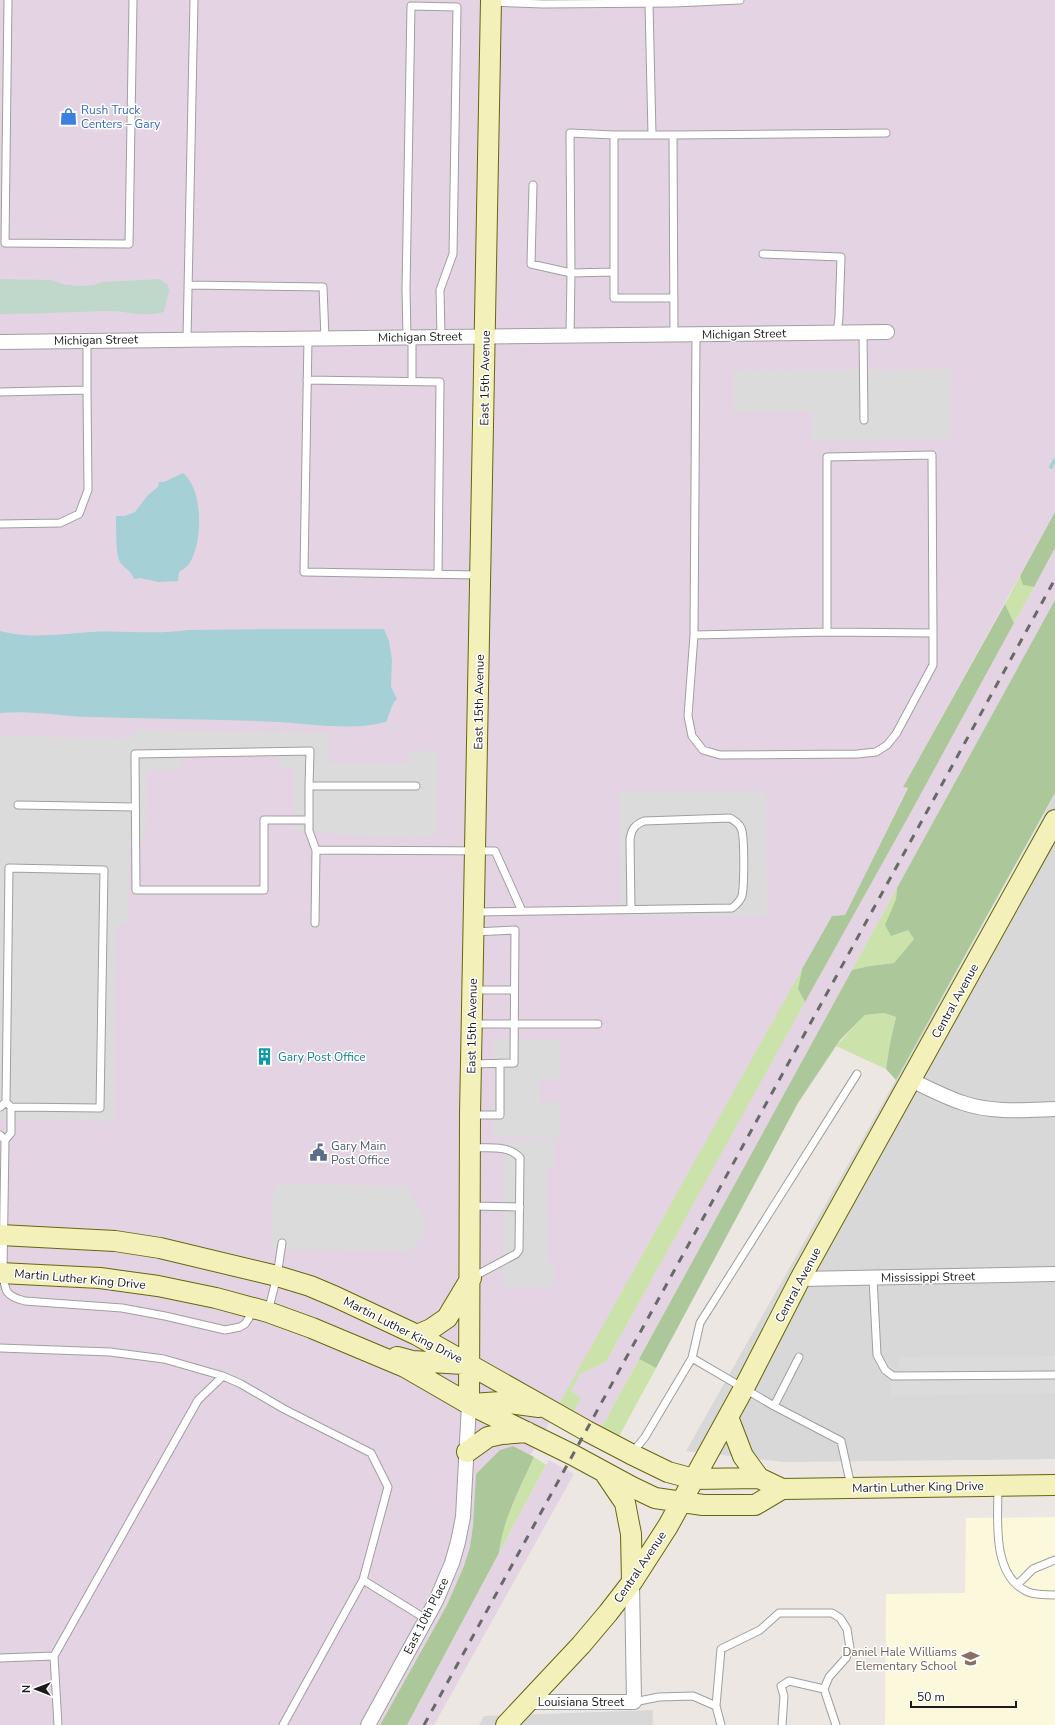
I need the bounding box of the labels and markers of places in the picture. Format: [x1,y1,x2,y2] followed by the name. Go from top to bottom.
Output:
[81,102,161,132] place label: Rush Truck Centers – Gary
[58,107,78,127] shop icon: Rush Truck Centers – Gary
[255,1047,275,1067] building icon: Gary Post Office
[278,1049,366,1065] place label: Gary Post Office
[331,1138,390,1168] place label: Gary Main Post Office
[308,1143,328,1163] public building icon: Gary Main Post Office
[842,1644,957,1674] place label: Daniel Hale Williams Elementary School
[960,1649,980,1669] school or university icon: Daniel Hale Williams Elementary School

